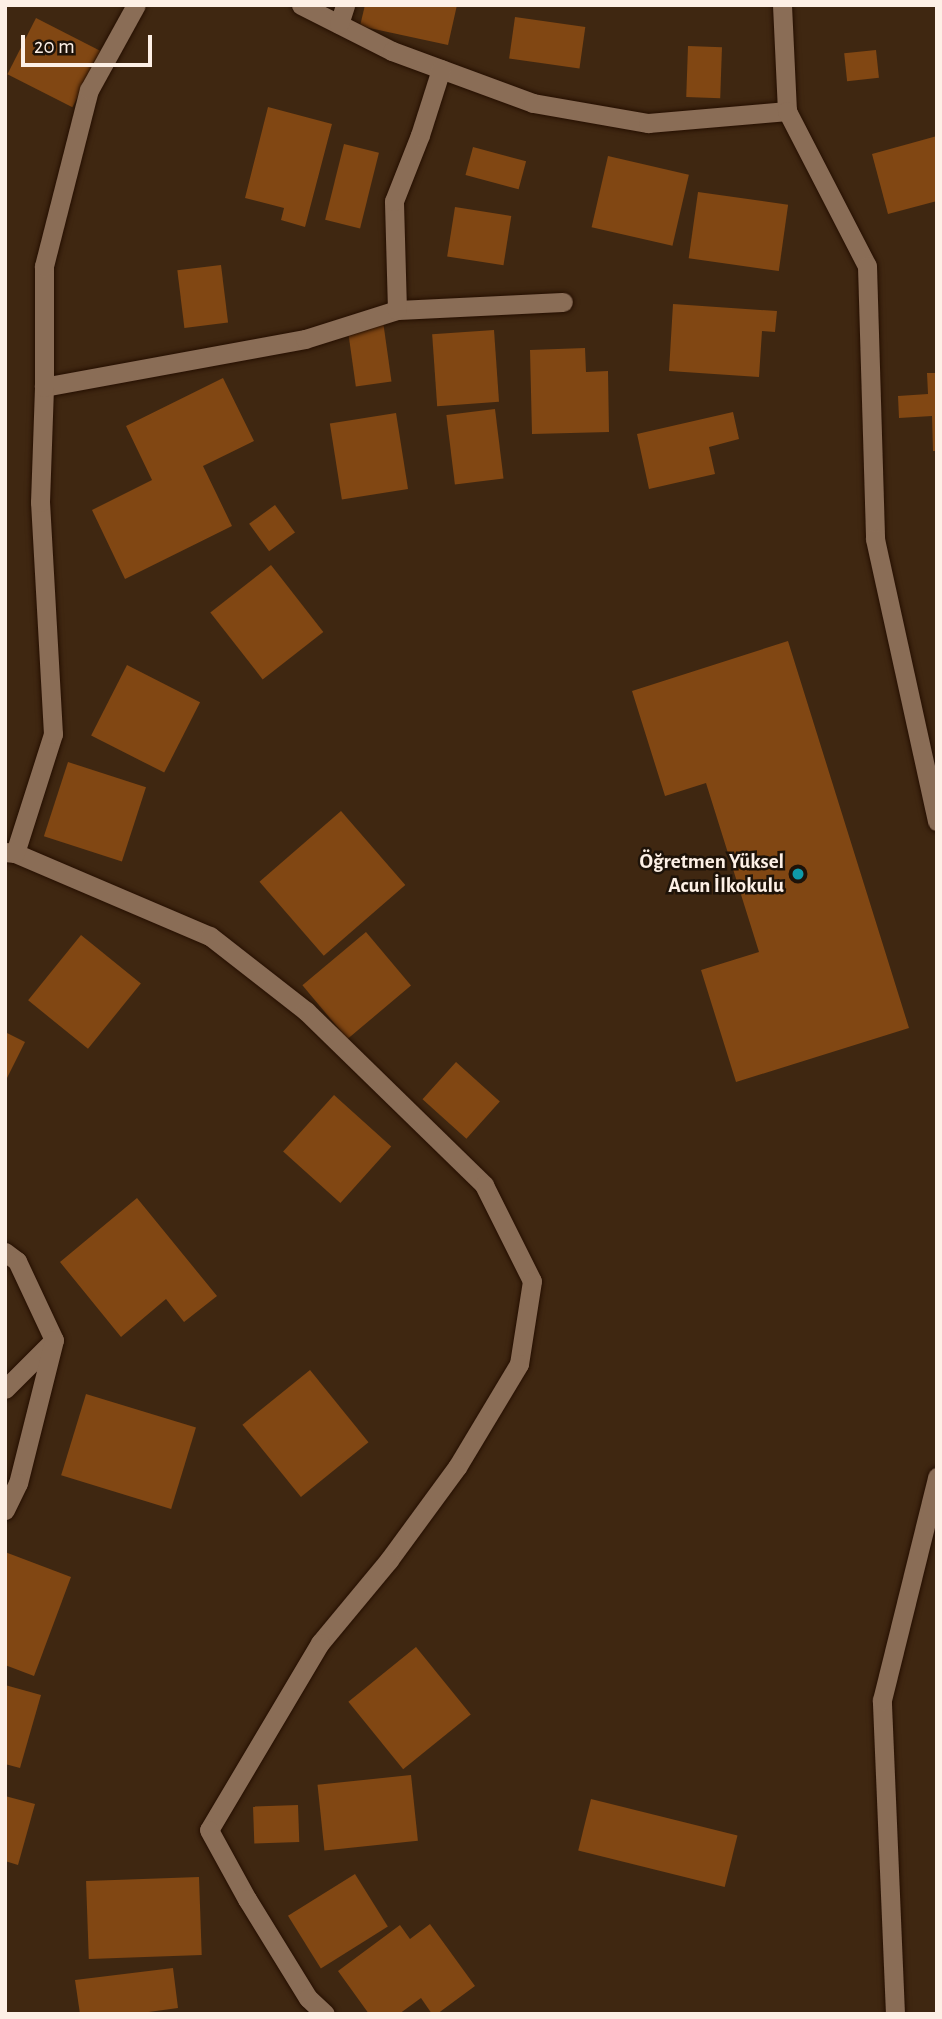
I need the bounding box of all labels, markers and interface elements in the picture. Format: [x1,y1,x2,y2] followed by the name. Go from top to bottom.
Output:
[24,21,156,65] scale bar
[34,36,75,57] text: 20 m
[639,849,784,899] place label: Öğretmen Yüksel Acun İlkokulu
[790,866,806,882] marker: Öğretmen Yüksel Acun İlkokulu

